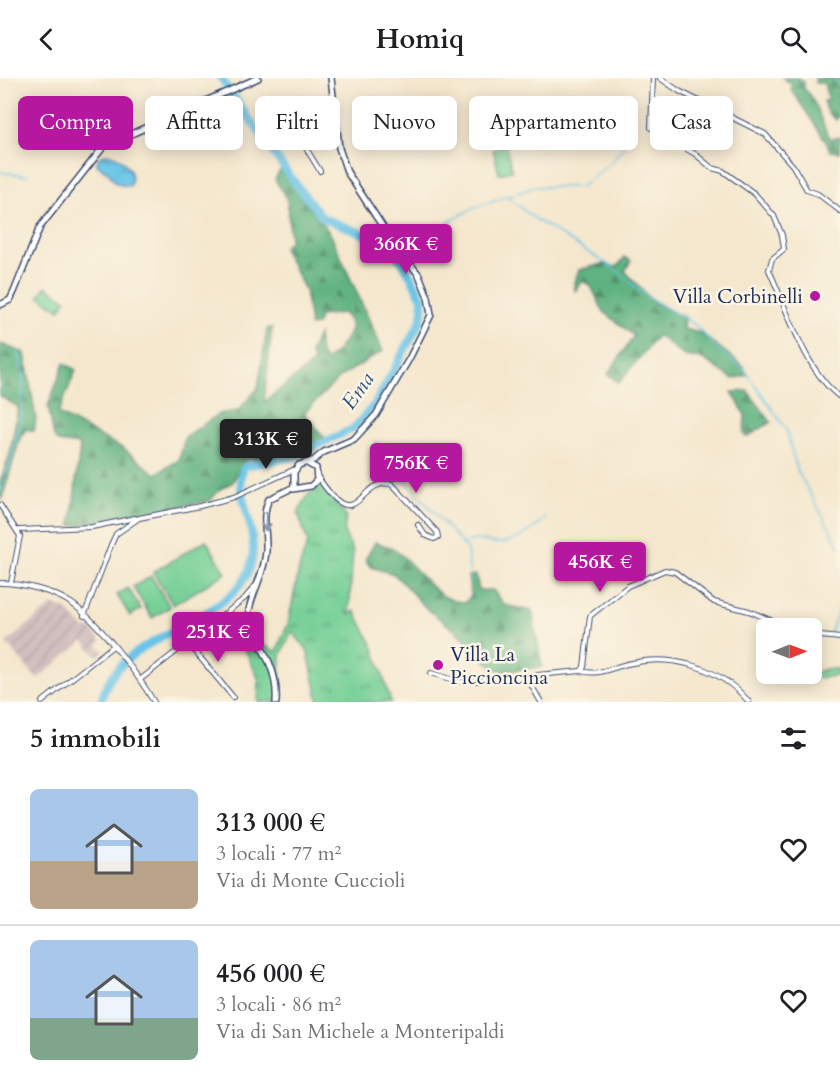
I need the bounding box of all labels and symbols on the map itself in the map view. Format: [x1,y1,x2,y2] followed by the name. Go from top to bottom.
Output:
[357,224,455,275] pin: 366K €
[672,283,803,310] place label: Villa Corbinelli
[808,289,822,303] marker: Villa Corbinelli
[335,367,381,415] water label: Ema
[217,419,315,470] pin: 313K €
[367,443,465,494] pin: 756K €
[260,512,271,532] one-way arrow
[551,542,649,593] pin: 456K €
[169,612,267,663] pin: 251K €
[756,618,822,684] north arrow
[450,641,549,691] place label: Villa La Piccioncina
[431,658,445,672] marker: Villa La Piccioncina

